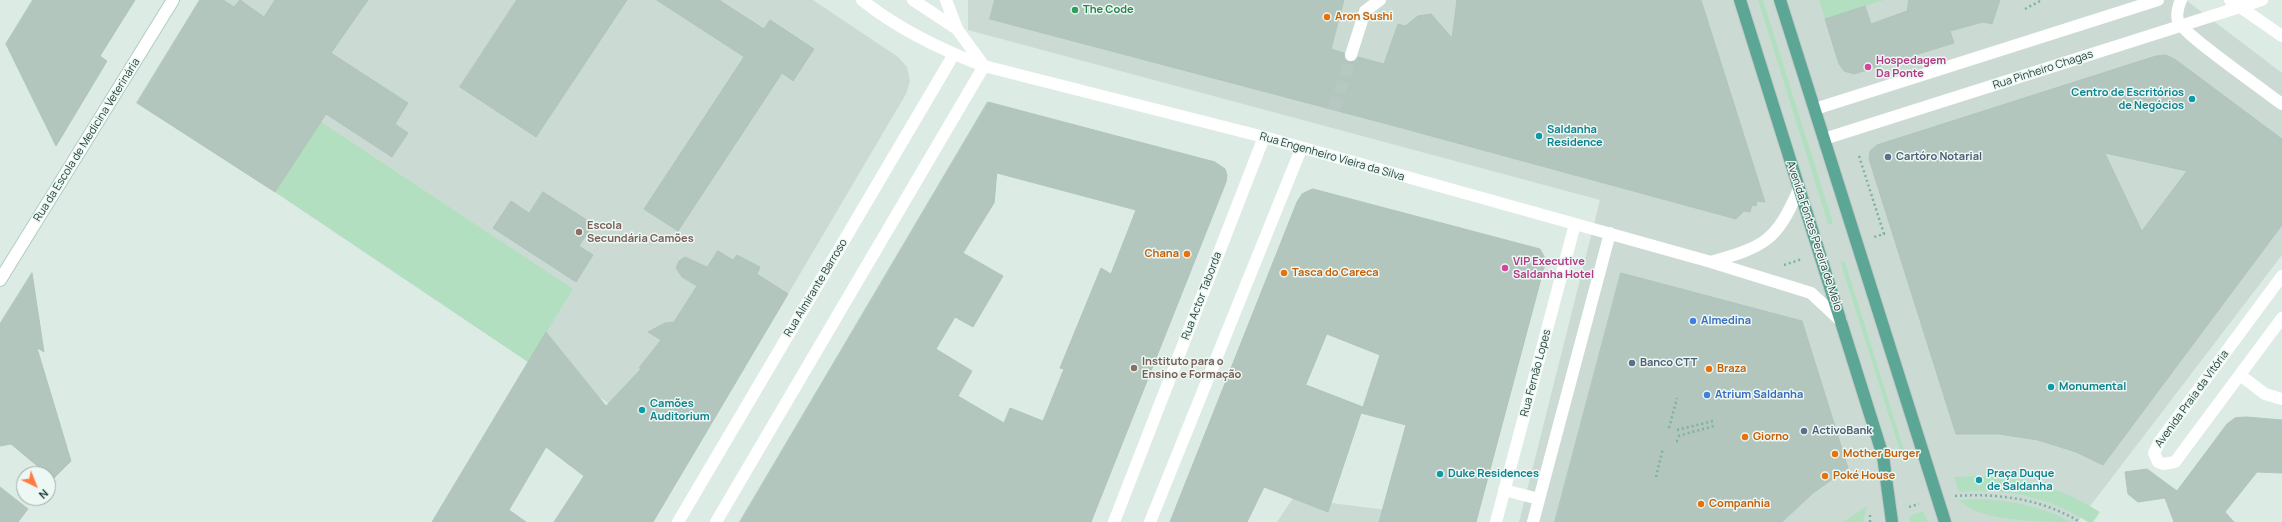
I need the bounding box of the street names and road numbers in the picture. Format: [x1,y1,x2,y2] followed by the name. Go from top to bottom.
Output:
[1991,48,2095,92] street label: Rua Pinheiro Chagas
[31,56,143,224] street label: Rua da Escola de Medicina Veterinária
[1258,130,1406,184] street label: Rua Engenheiro Vieira da Silva
[1783,159,1845,313] street label: Avenida Fontes Pereira de Melo
[782,237,850,339] street label: Rua Almirante Barroso
[1179,250,1225,342] street label: Rua Actor Taborda
[1518,328,1554,418] street label: Rua Fernão Lopes
[2152,348,2232,450] street label: Avenida Praia da Vitória

